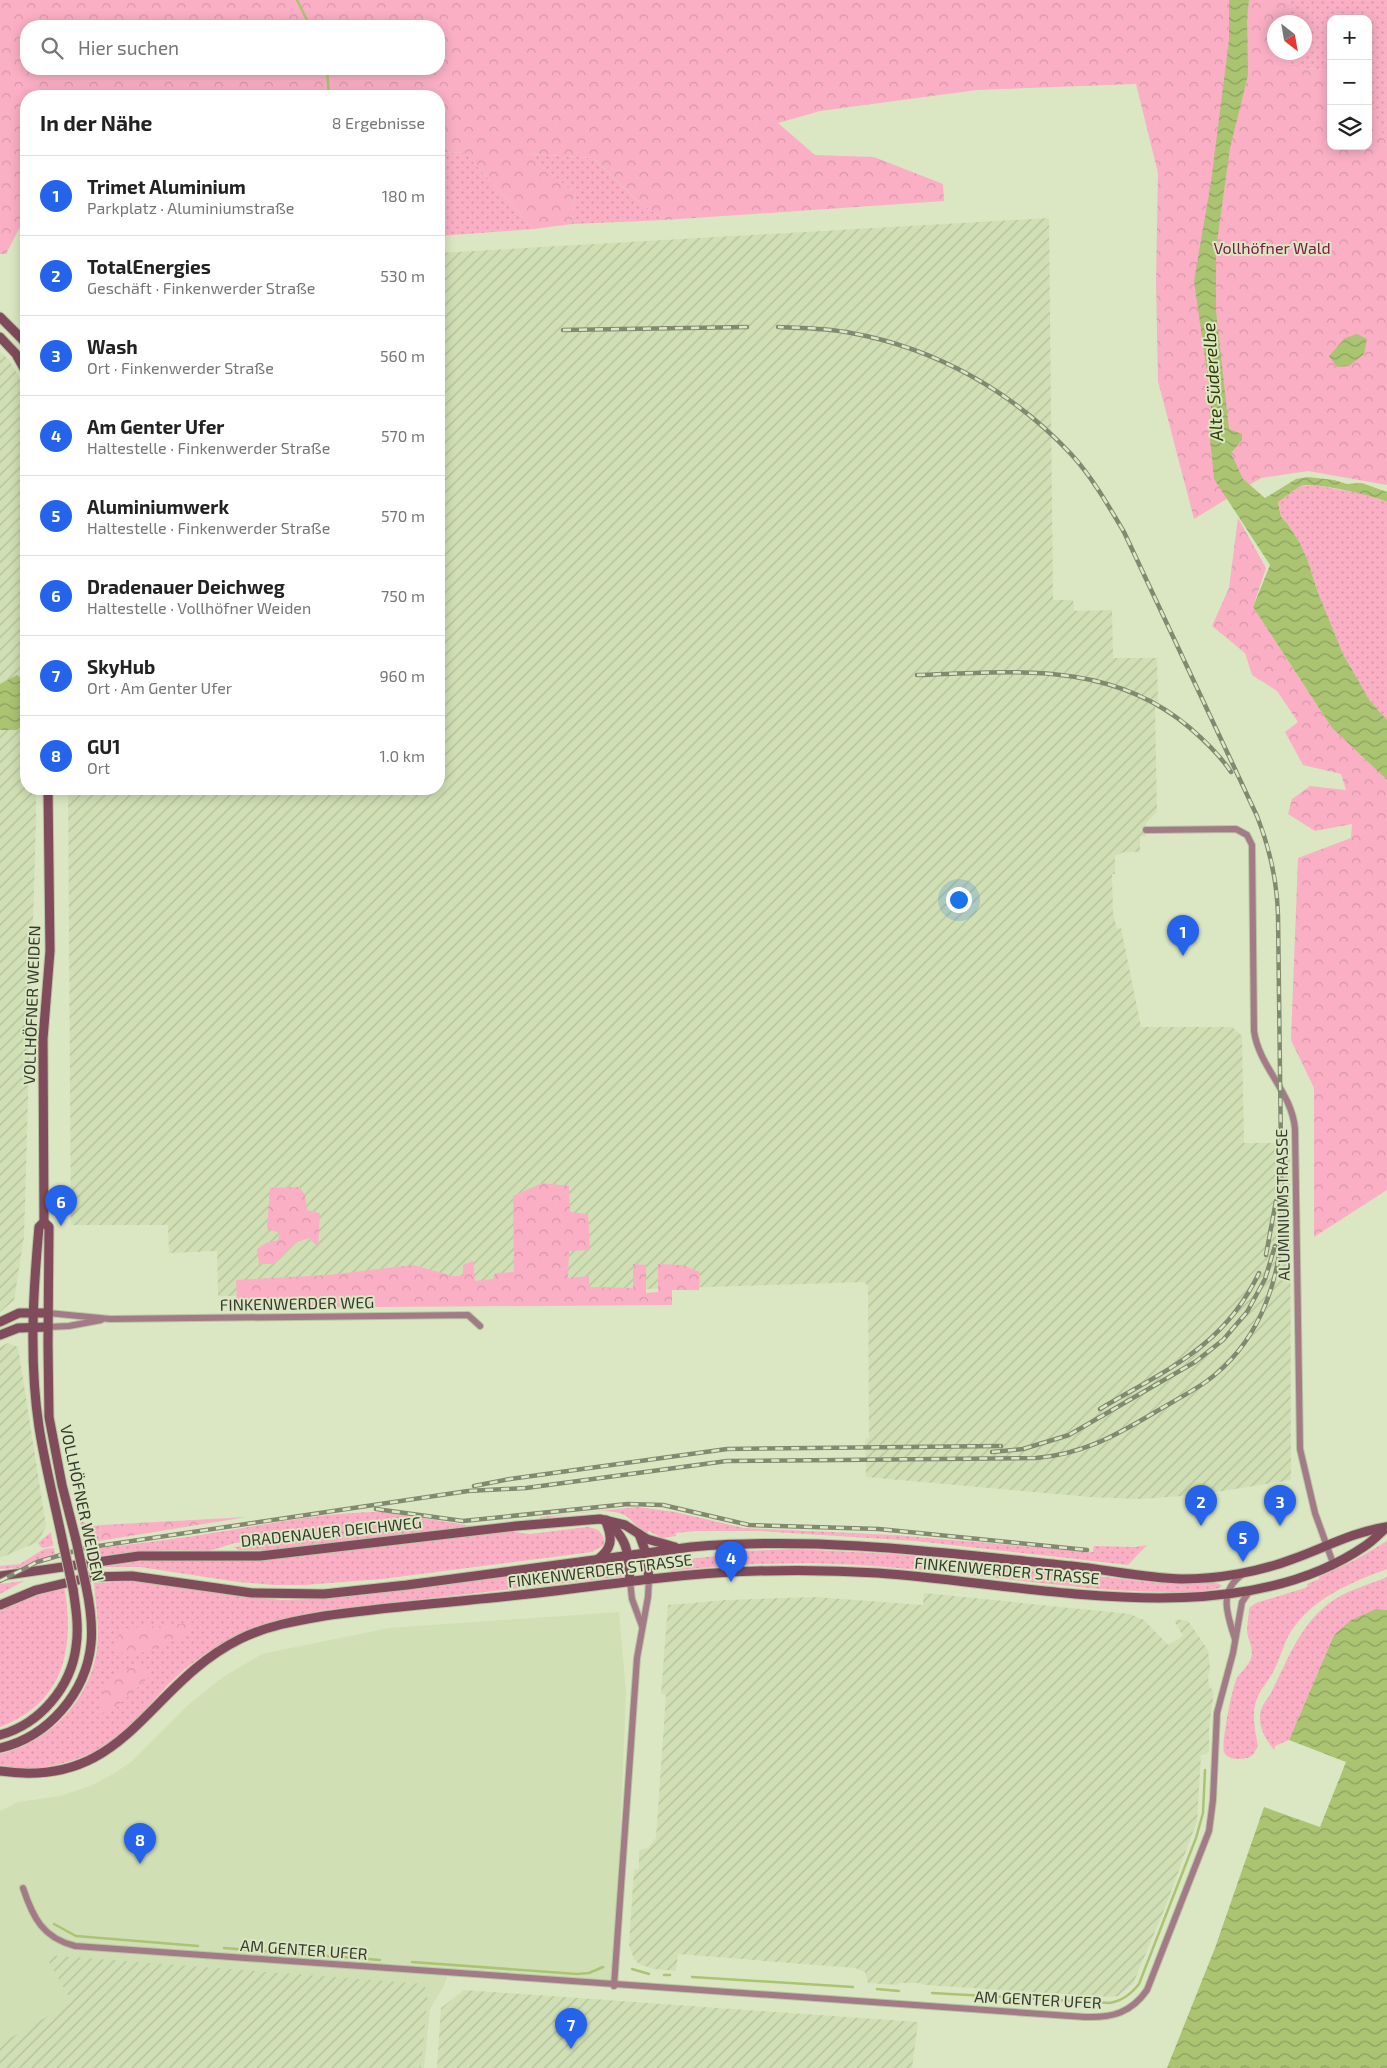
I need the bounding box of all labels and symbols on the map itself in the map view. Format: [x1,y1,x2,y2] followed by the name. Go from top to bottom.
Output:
[1267,15,1312,60] north arrow
[1213,238,1331,257] park label: Vollhöfner Wald
[1197,322,1227,443] water label: Alte Süderelbe
[946,887,972,913] your location
[1167,915,1199,956] pin: 1
[19,925,43,1085] street label: VOLLHÖFNER WEIDEN
[1271,1129,1293,1281] street label: ALUMINIUMSTRASSE
[45,1185,77,1226] pin: 6
[220,1292,374,1314] street label: FINKENWERDER WEG
[57,1423,109,1583] street label: VOLLHÖFNER WEIDEN
[1185,1485,1217,1526] pin: 2
[1264,1485,1296,1526] pin: 3
[240,1512,422,1550] street label: DRADENAUER DEICHWEG
[1227,1521,1259,1562] pin: 5
[715,1541,747,1582] pin: 4
[507,1549,693,1591] street label: FINKENWERDER STRASSE
[914,1552,1100,1588] street label: FINKENWERDER STRASSE
[124,1823,156,1864] pin: 8
[240,1935,368,1963] street label: AM GENTER UFER
[974,1986,1102,2012] street label: AM GENTER UFER
[555,2008,587,2049] pin: 7

